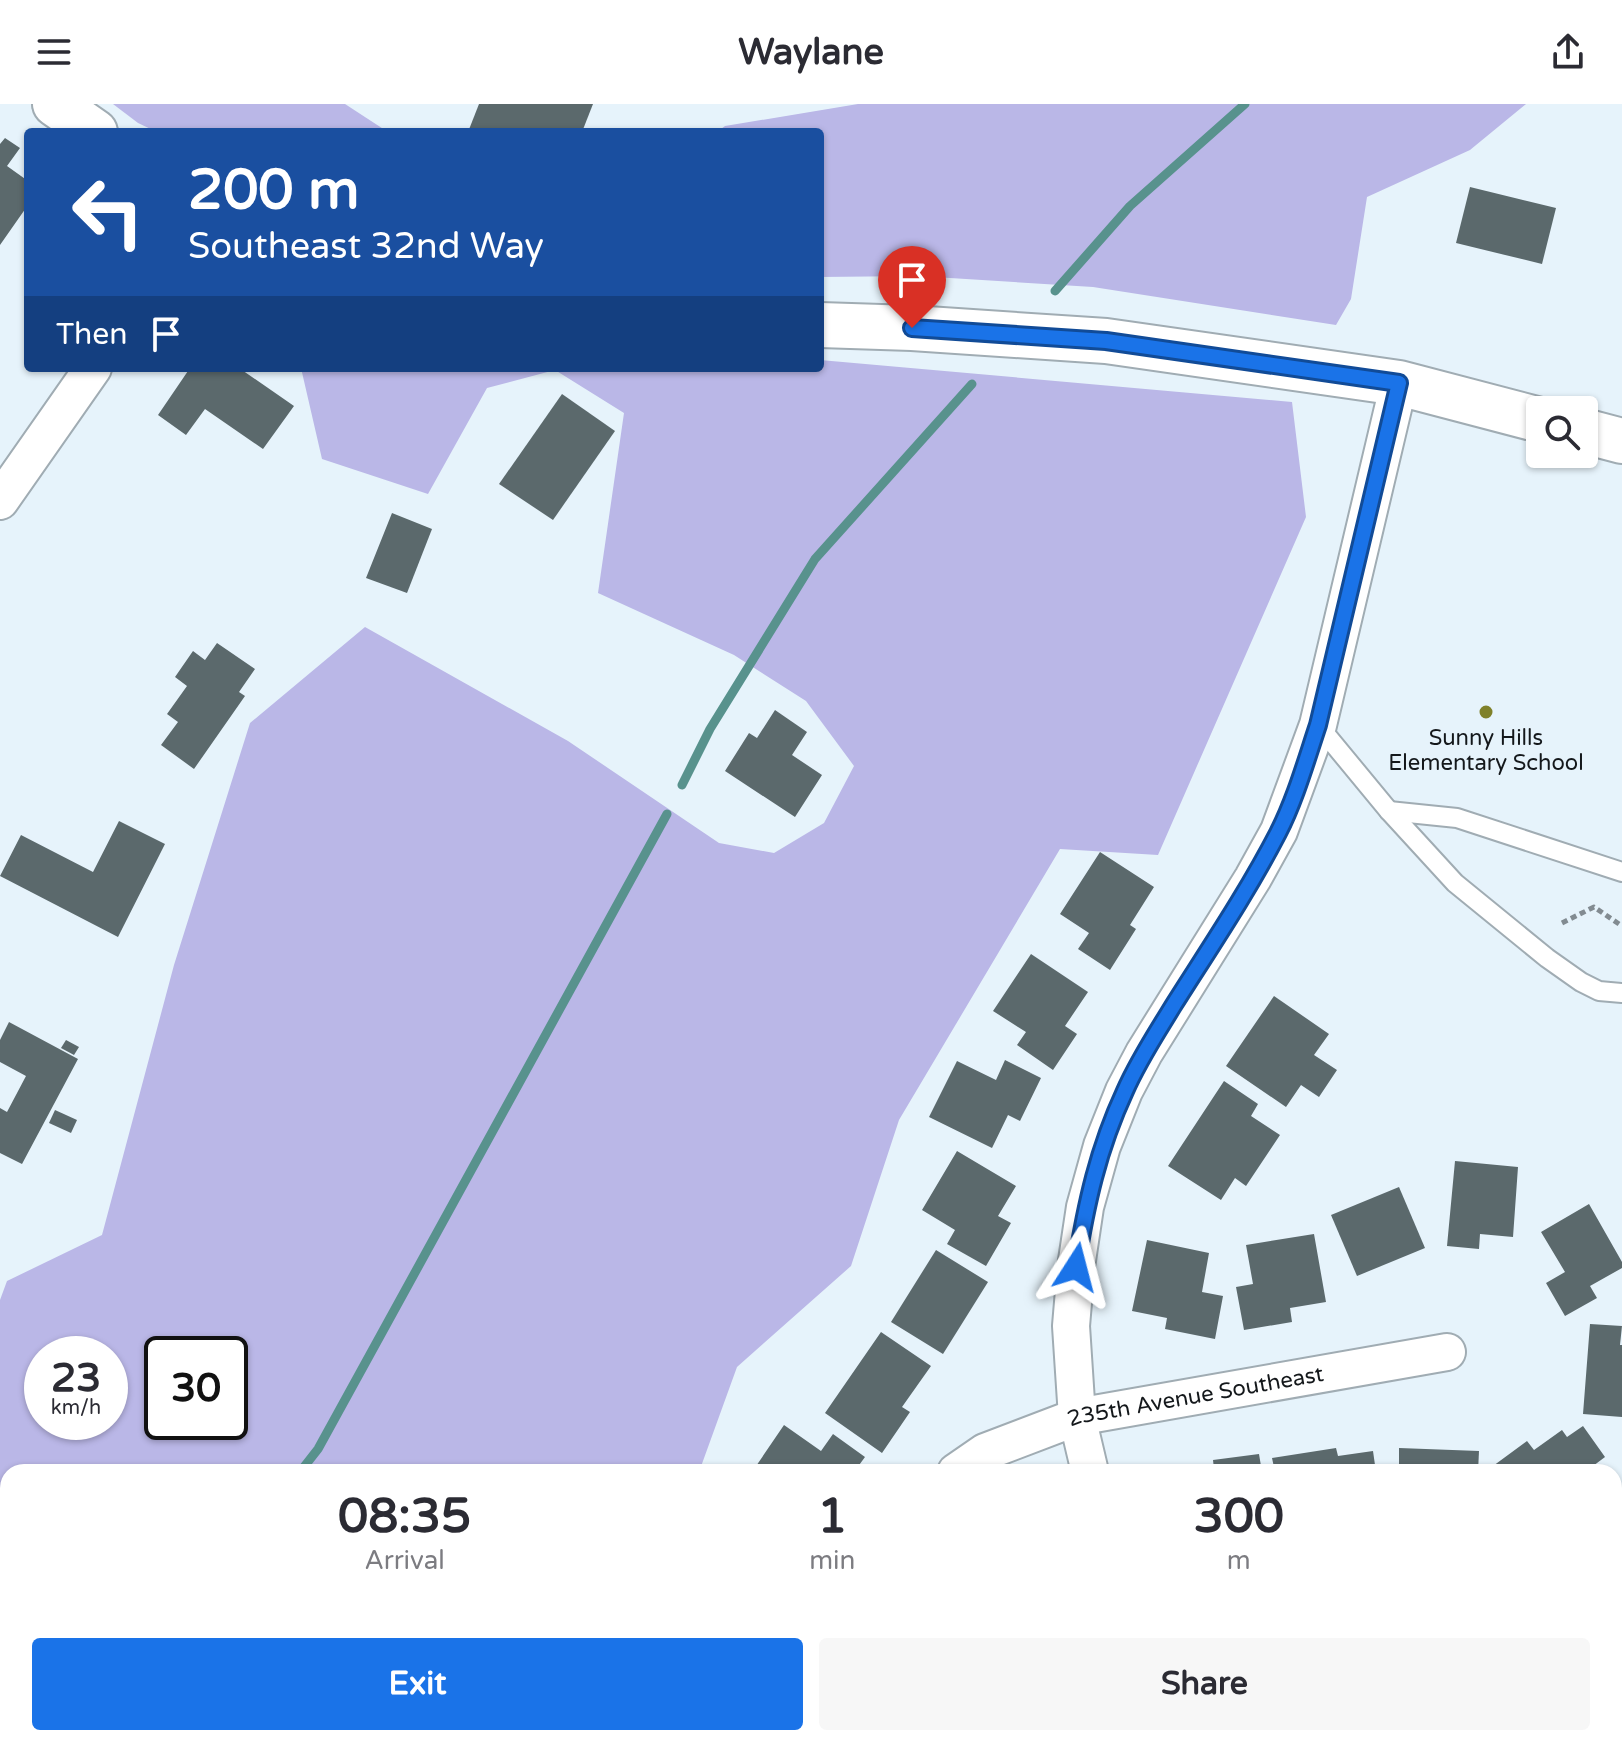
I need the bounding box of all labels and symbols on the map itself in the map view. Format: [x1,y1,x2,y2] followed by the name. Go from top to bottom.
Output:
[878,246,946,328] pin
[1477,703,1495,721] marker: Sunny Hills Elementary School
[1388,725,1584,776] place label: Sunny Hills Elementary School
[1034,1225,1118,1309] position arrow
[144,1336,248,1440] speed limit sign: 30
[1064,1361,1326,1432] street label: 235th Avenue Southeast

